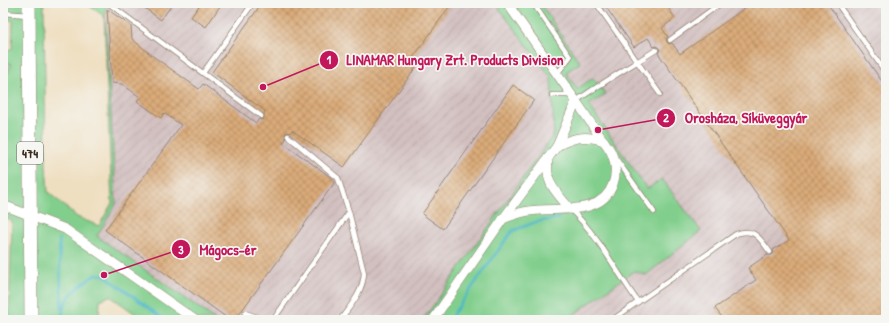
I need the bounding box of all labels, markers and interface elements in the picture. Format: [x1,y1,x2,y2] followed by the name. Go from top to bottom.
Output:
[319,46,572,73] callout: LINAMAR Hungary Zrt. Products Division
[347,49,564,71] text: LINAMAR Hungary Zrt. Products Division
[327,51,332,68] text: 1
[656,105,815,132] callout: Orosháza, Síküveggyár
[685,107,808,129] text: Orosháza, Síküveggyár
[663,109,669,126] text: 2
[17,142,43,164] road number: 474
[171,236,264,263] callout: Mágocs-ér
[200,239,257,261] text: Mágocs-ér
[178,241,184,258] text: 3

